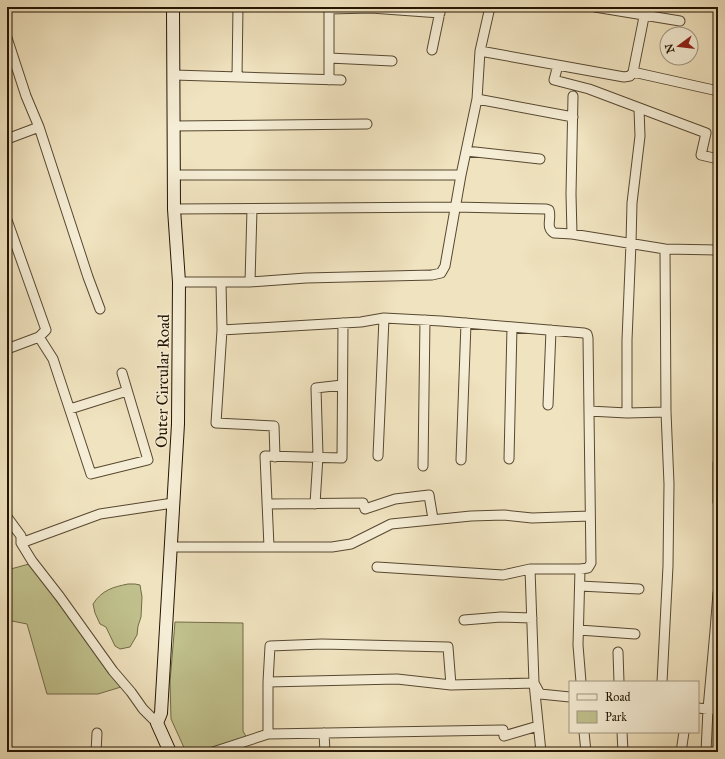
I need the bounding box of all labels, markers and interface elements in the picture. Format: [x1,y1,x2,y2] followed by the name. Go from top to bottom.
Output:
[659,26,699,66] north arrow
[662,42,677,55] text: N
[152,314,173,448] street label: Outer Circular Road
[569,681,699,733] legend
[605,690,631,704] text: Road
[605,710,627,724] text: Park

